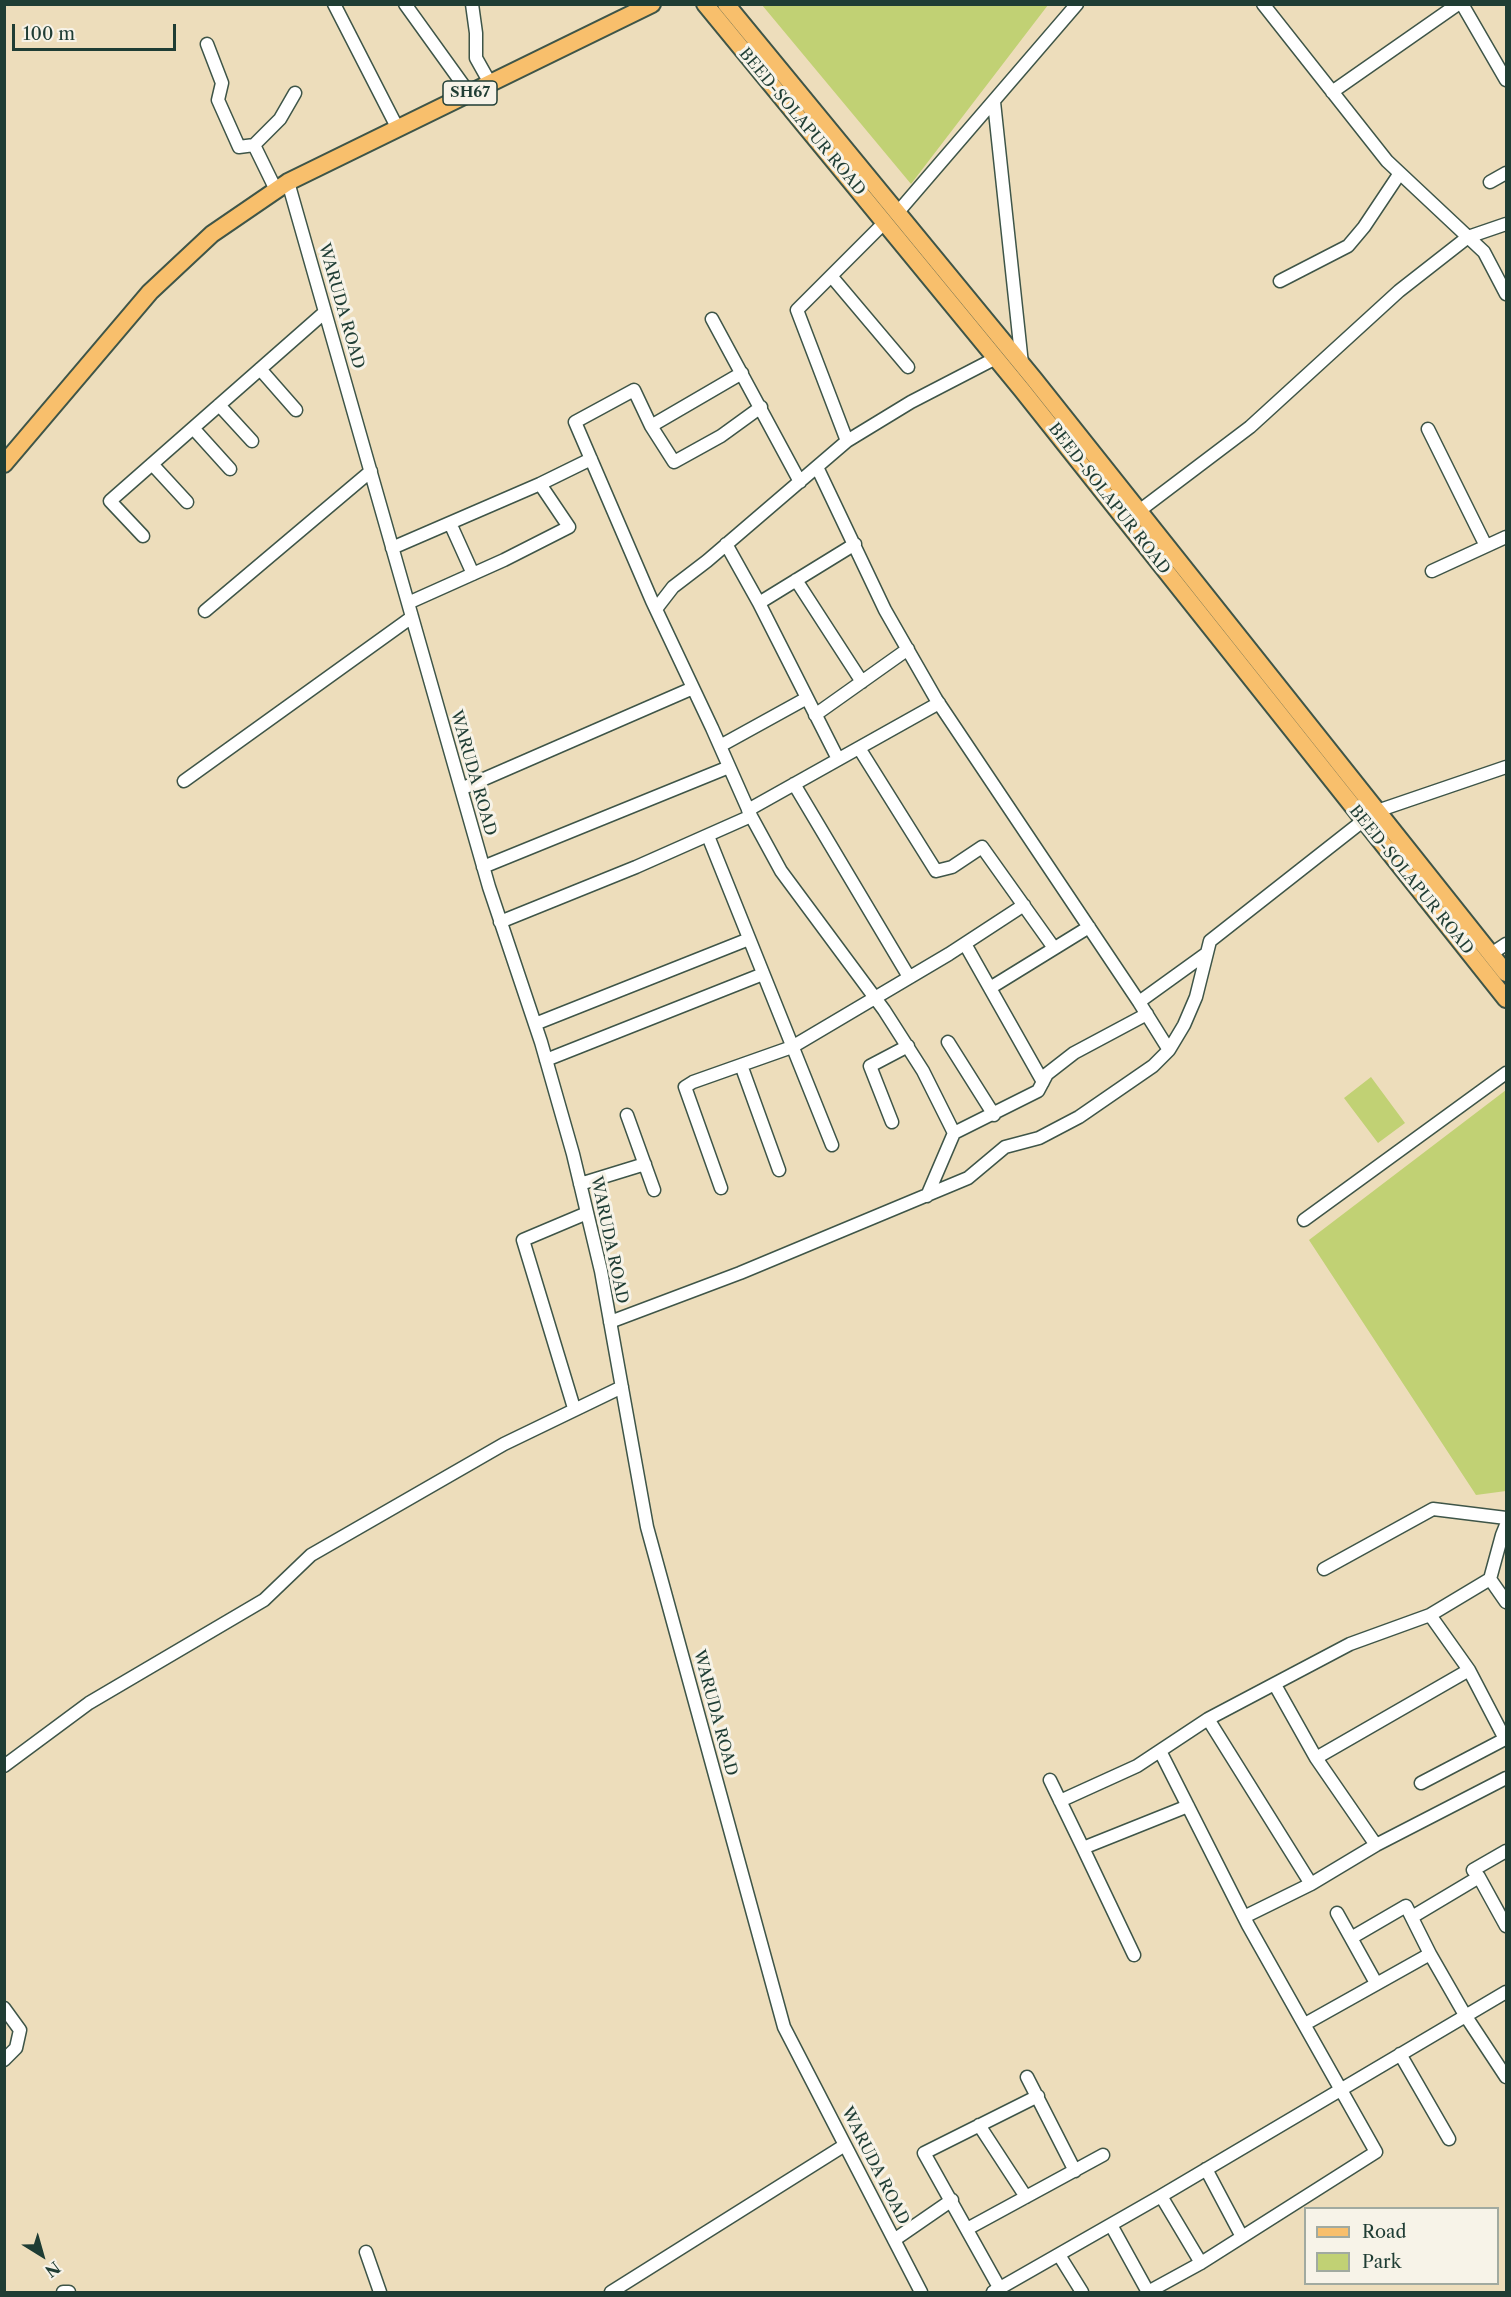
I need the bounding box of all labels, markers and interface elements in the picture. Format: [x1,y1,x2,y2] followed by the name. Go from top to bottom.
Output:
[15,12,178,50] scale bar
[23,23,75,45] text: 100 m
[735,44,869,200] street label: BEED-SOLAPUR ROAD
[443,81,497,105] road number: SH67
[314,241,368,371] street label: WARUDA ROAD
[1044,420,1174,578] street label: BEED-SOLAPUR ROAD
[446,708,500,838] street label: WARUDA ROAD
[1345,801,1477,959] street label: BEED-SOLAPUR ROAD
[586,1175,632,1305] street label: WARUDA ROAD
[689,1648,741,1778] street label: WARUDA ROAD
[837,2104,913,2228] street label: WARUDA ROAD
[1304,2207,1499,2285] legend
[1362,2221,1407,2243] text: Road
[12,2225,72,2285] north arrow
[1362,2251,1401,2273] text: Park
[41,2257,64,2282] text: N

